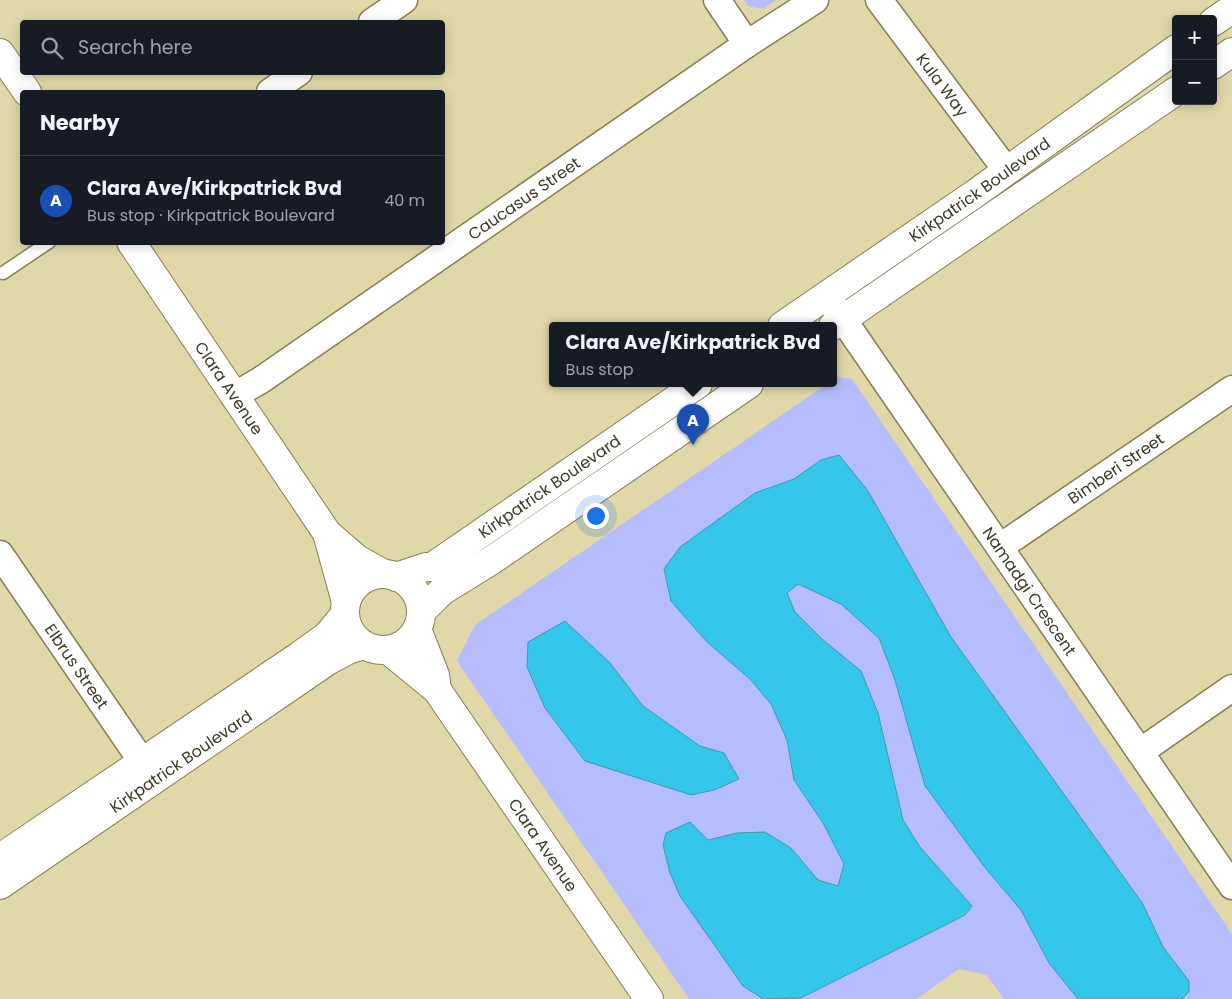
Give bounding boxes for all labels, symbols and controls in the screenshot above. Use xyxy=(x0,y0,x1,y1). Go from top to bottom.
map controls xyxy=(1172,15,1217,105)
button: + xyxy=(1172,15,1217,60)
search box xyxy=(20,20,445,75)
icon: search xyxy=(38,34,66,62)
text: Search here xyxy=(78,34,192,61)
street label: Kula Way xyxy=(911,48,974,122)
button: − xyxy=(1172,60,1217,105)
text: Nearby xyxy=(40,108,120,137)
street label: Kirkpatrick Boulevard xyxy=(904,132,1055,247)
street label: Caucasus Street xyxy=(463,151,585,245)
text: Clara Ave/Kirkpatrick Bvd xyxy=(87,175,342,202)
text: A xyxy=(50,189,62,212)
text: 40 m xyxy=(384,189,425,212)
text: Bus stop · Kirkpatrick Boulevard xyxy=(87,204,335,227)
popup xyxy=(549,322,837,387)
text: Clara Ave/Kirkpatrick Bvd xyxy=(566,329,820,356)
street label: Clara Avenue xyxy=(190,337,269,439)
text: Bus stop xyxy=(566,358,634,381)
pin: A xyxy=(677,404,709,445)
street label: Bimberi Street xyxy=(1063,427,1169,509)
street label: Kirkpatrick Boulevard xyxy=(474,429,625,543)
your location xyxy=(583,503,609,529)
street label: Namadgi Crescent xyxy=(977,522,1082,660)
street label: Elbrus Street xyxy=(39,619,114,714)
street label: Kirkpatrick Boulevard xyxy=(105,704,257,818)
street label: Clara Avenue xyxy=(503,794,583,896)

